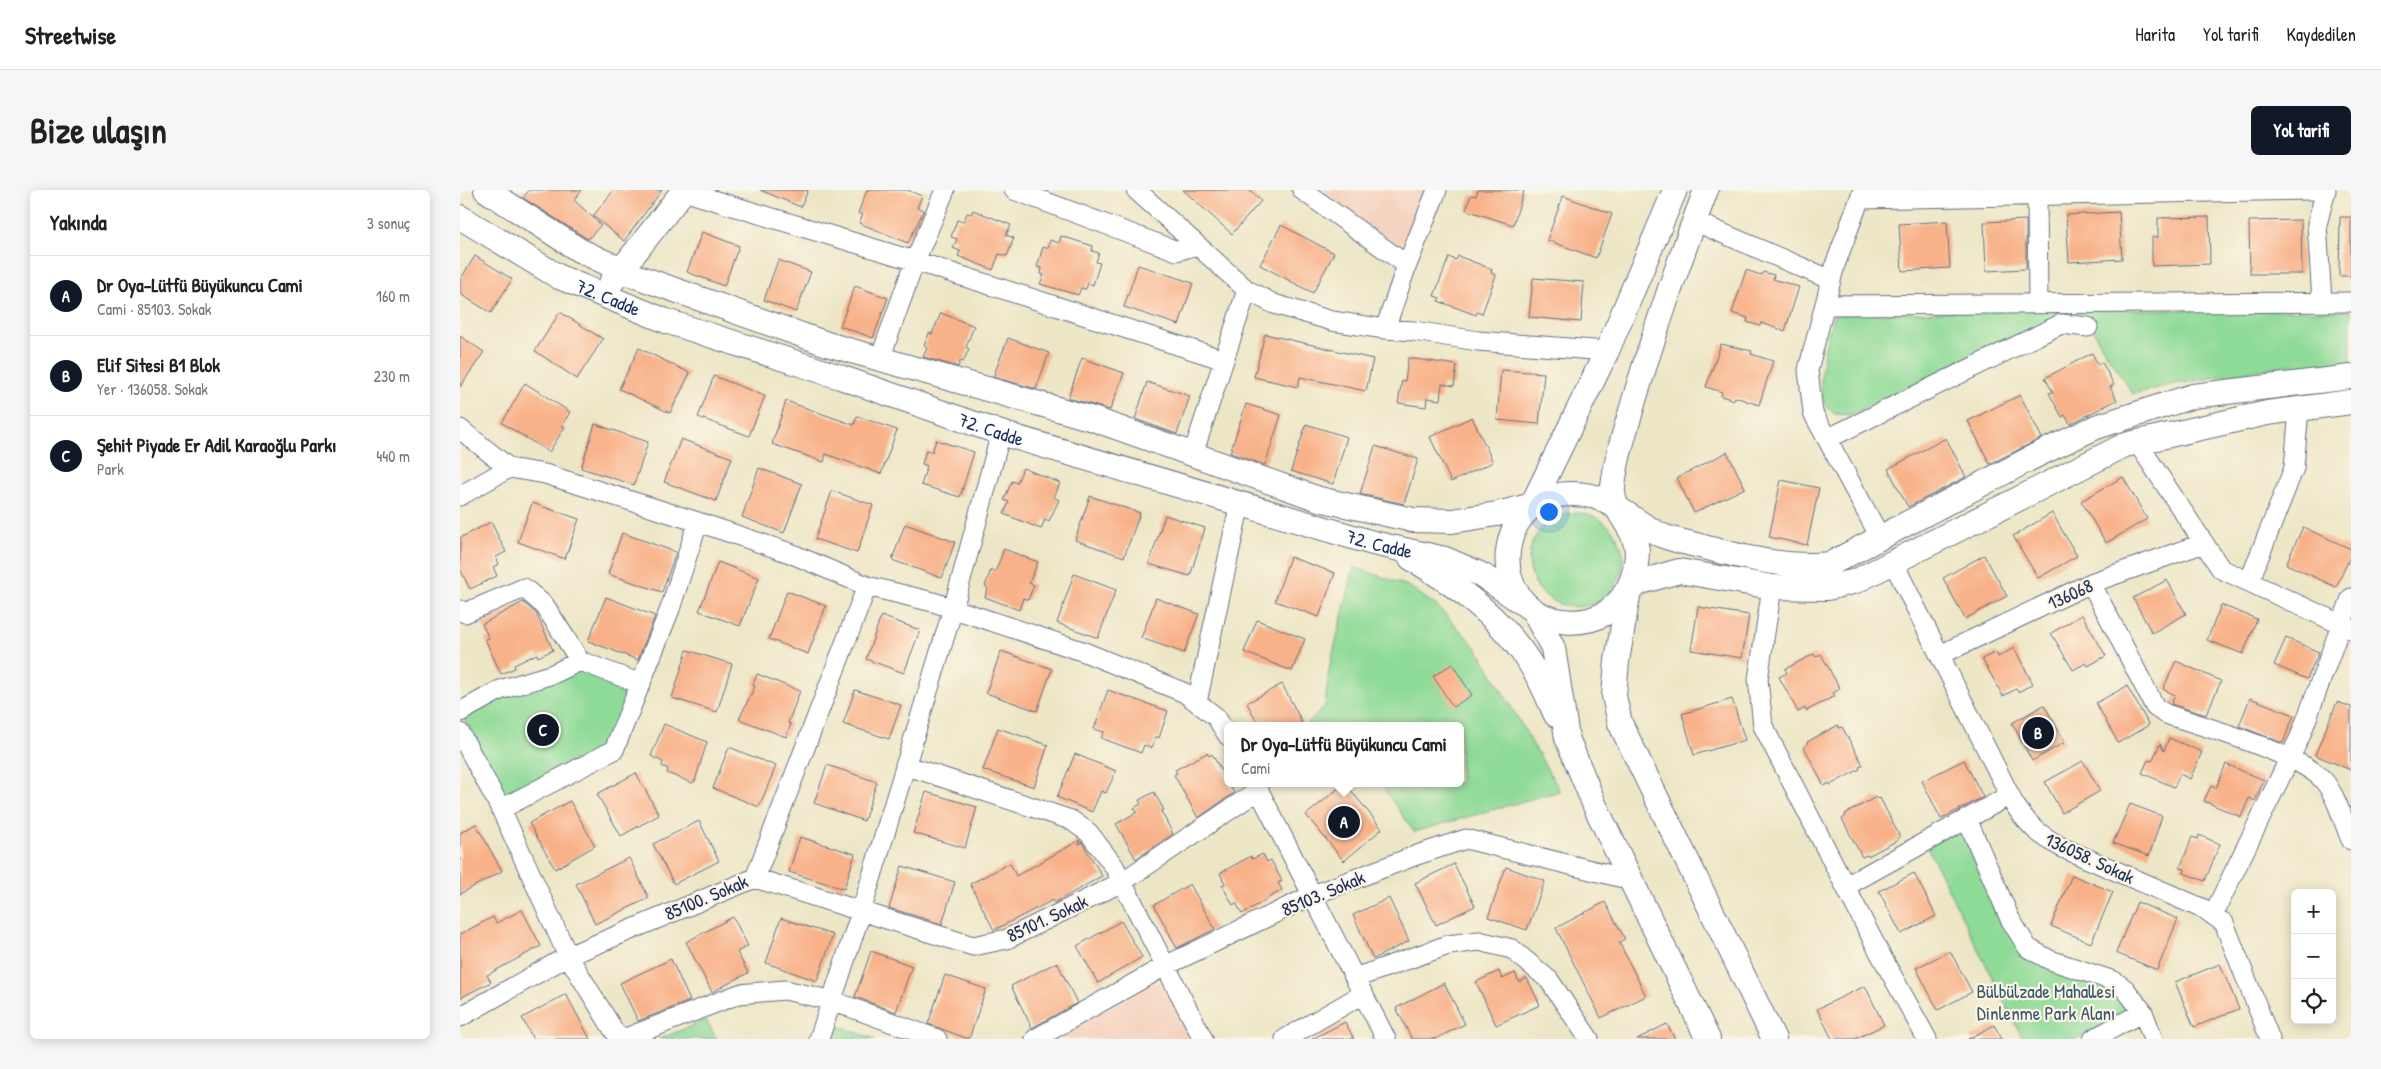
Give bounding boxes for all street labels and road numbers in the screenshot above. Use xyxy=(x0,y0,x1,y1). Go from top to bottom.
street label: 72. Cadde xyxy=(572,272,645,322)
street label: 72. Cadde xyxy=(955,406,1027,452)
street label: 72. Cadde xyxy=(1343,523,1415,564)
street label: 136068 xyxy=(2043,572,2097,616)
street label: 136058. Sokak xyxy=(2041,826,2139,890)
street label: 85103. Sokak xyxy=(1277,864,1369,922)
street label: 85100. Sokak xyxy=(660,868,752,926)
street label: 85101. Sokak xyxy=(1002,888,1092,948)

